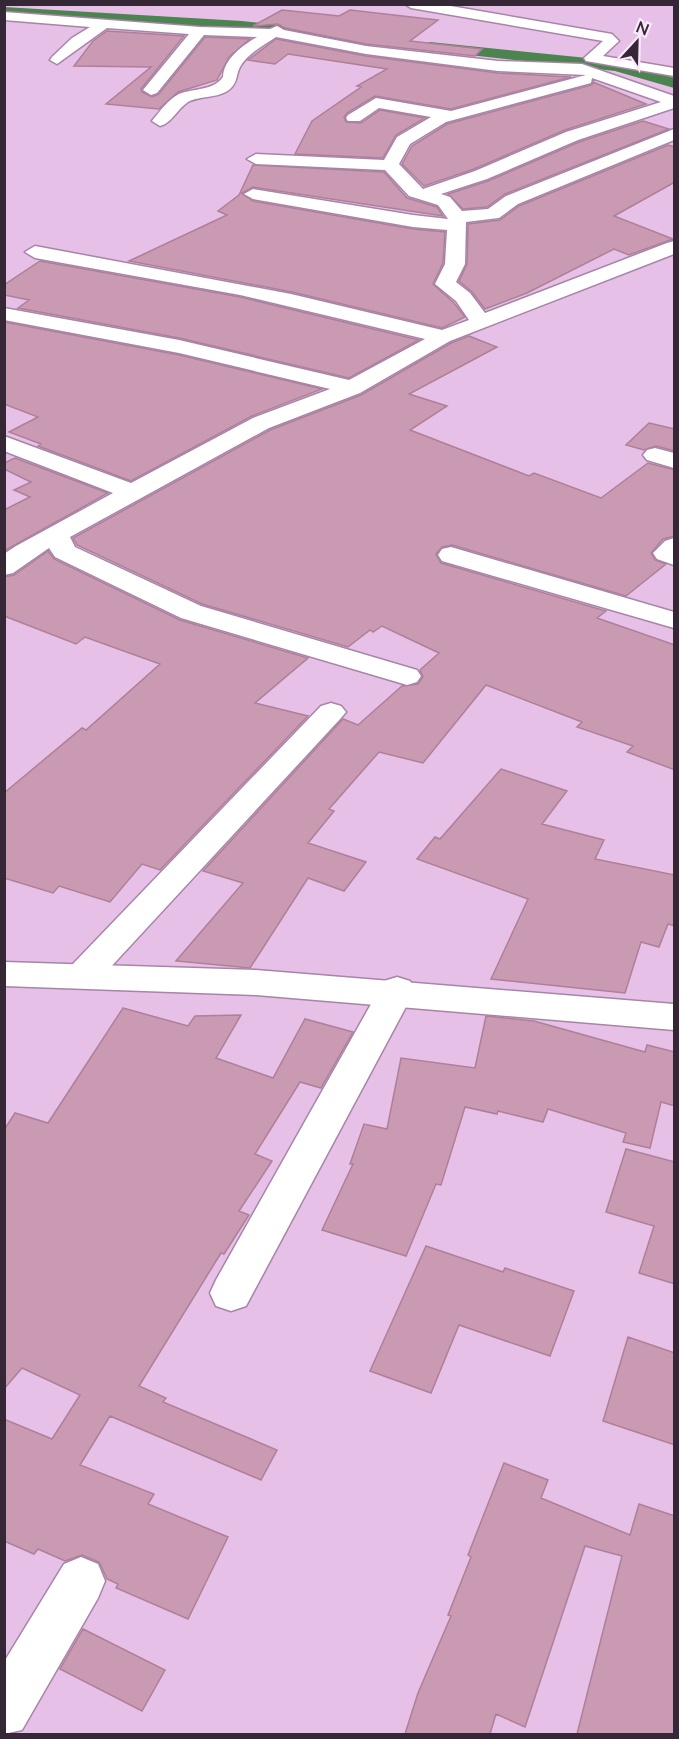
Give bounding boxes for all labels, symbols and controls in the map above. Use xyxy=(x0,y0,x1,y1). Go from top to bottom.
north arrow xyxy=(607,12,667,72)
text: N xyxy=(634,17,652,39)

